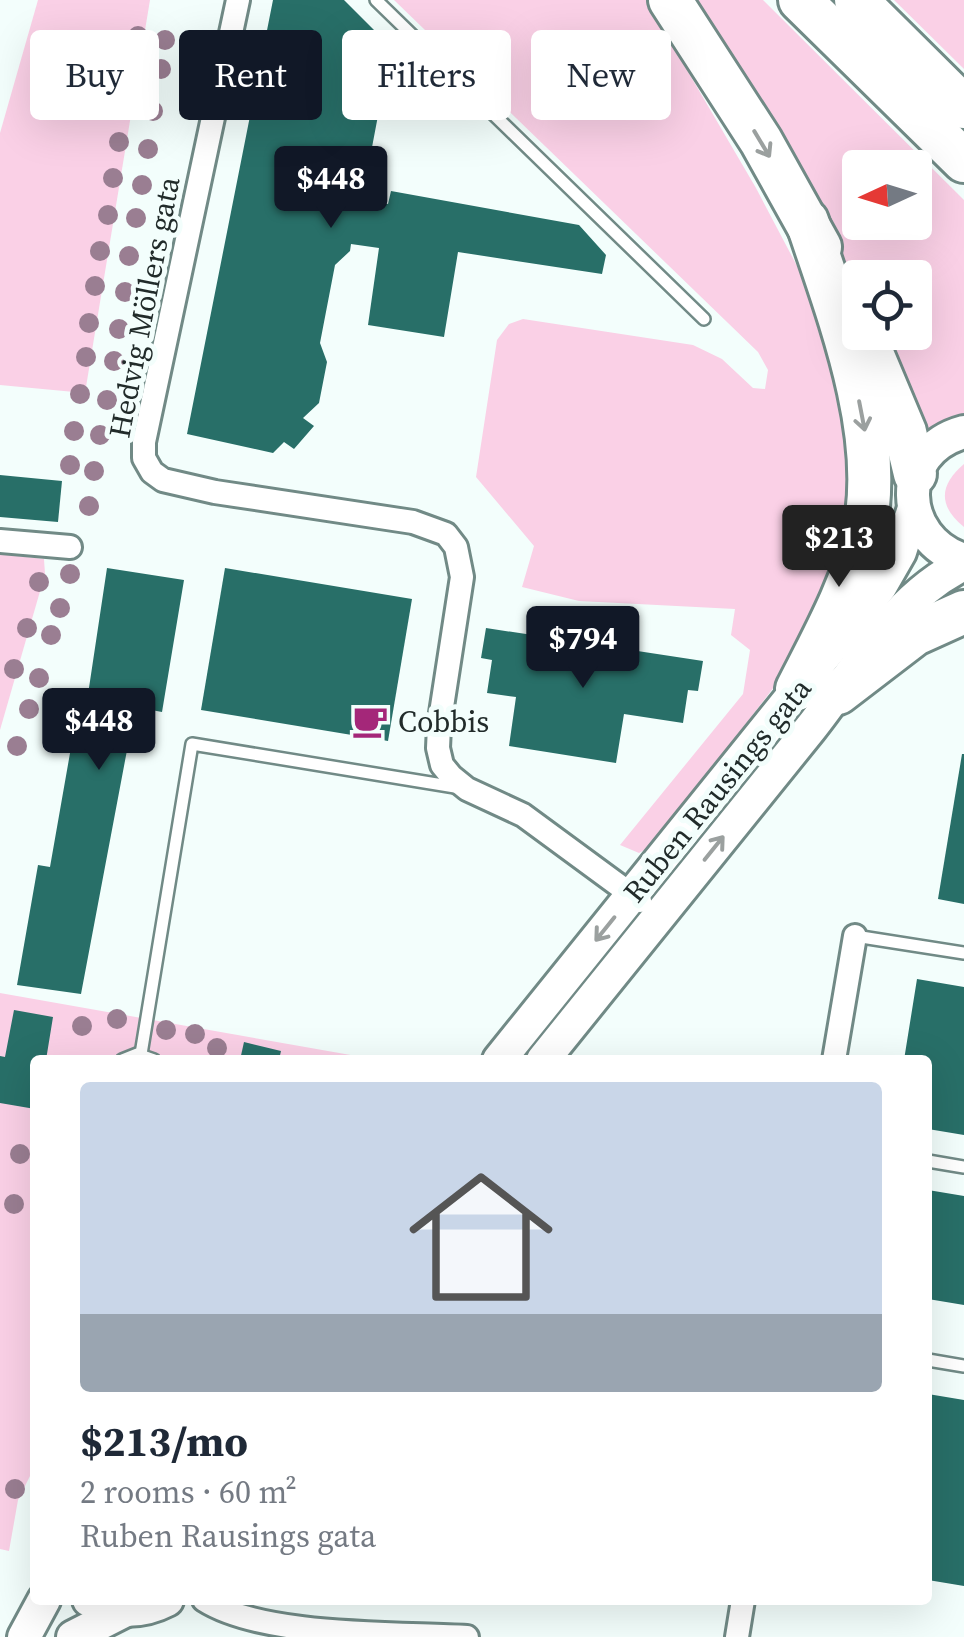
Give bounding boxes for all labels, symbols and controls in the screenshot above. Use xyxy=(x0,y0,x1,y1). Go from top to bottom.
chip: Buy xyxy=(30,30,159,120)
chip: Rent xyxy=(179,30,322,120)
chip: Filters xyxy=(342,30,511,120)
chip: New xyxy=(531,30,671,120)
one-way arrow xyxy=(752,129,772,158)
pin: $448 xyxy=(272,146,390,231)
north arrow xyxy=(842,150,932,240)
map controls xyxy=(842,150,932,350)
text: $448 xyxy=(296,156,366,200)
street label: Hedvig Möllers gata xyxy=(99,172,190,441)
button: locate xyxy=(842,260,932,350)
one-way arrow xyxy=(853,399,872,431)
pin: $213 xyxy=(780,505,898,590)
text: $213 xyxy=(804,515,874,559)
pin: $794 xyxy=(524,606,642,691)
text: $794 xyxy=(548,616,618,660)
street label: Ruben Rausings gata xyxy=(614,669,821,911)
pin: $448 xyxy=(40,688,158,773)
text: $448 xyxy=(64,698,134,742)
place label: Cobbis xyxy=(398,701,489,742)
cafe icon: Cobbis xyxy=(351,702,389,740)
one-way arrow xyxy=(703,835,725,861)
one-way arrow xyxy=(594,916,616,942)
icon: home xyxy=(391,1147,571,1327)
text: $213/mo xyxy=(80,1412,248,1470)
text: 2 rooms · 60 m² xyxy=(80,1470,297,1514)
text: Ruben Rausings gata xyxy=(80,1514,376,1558)

